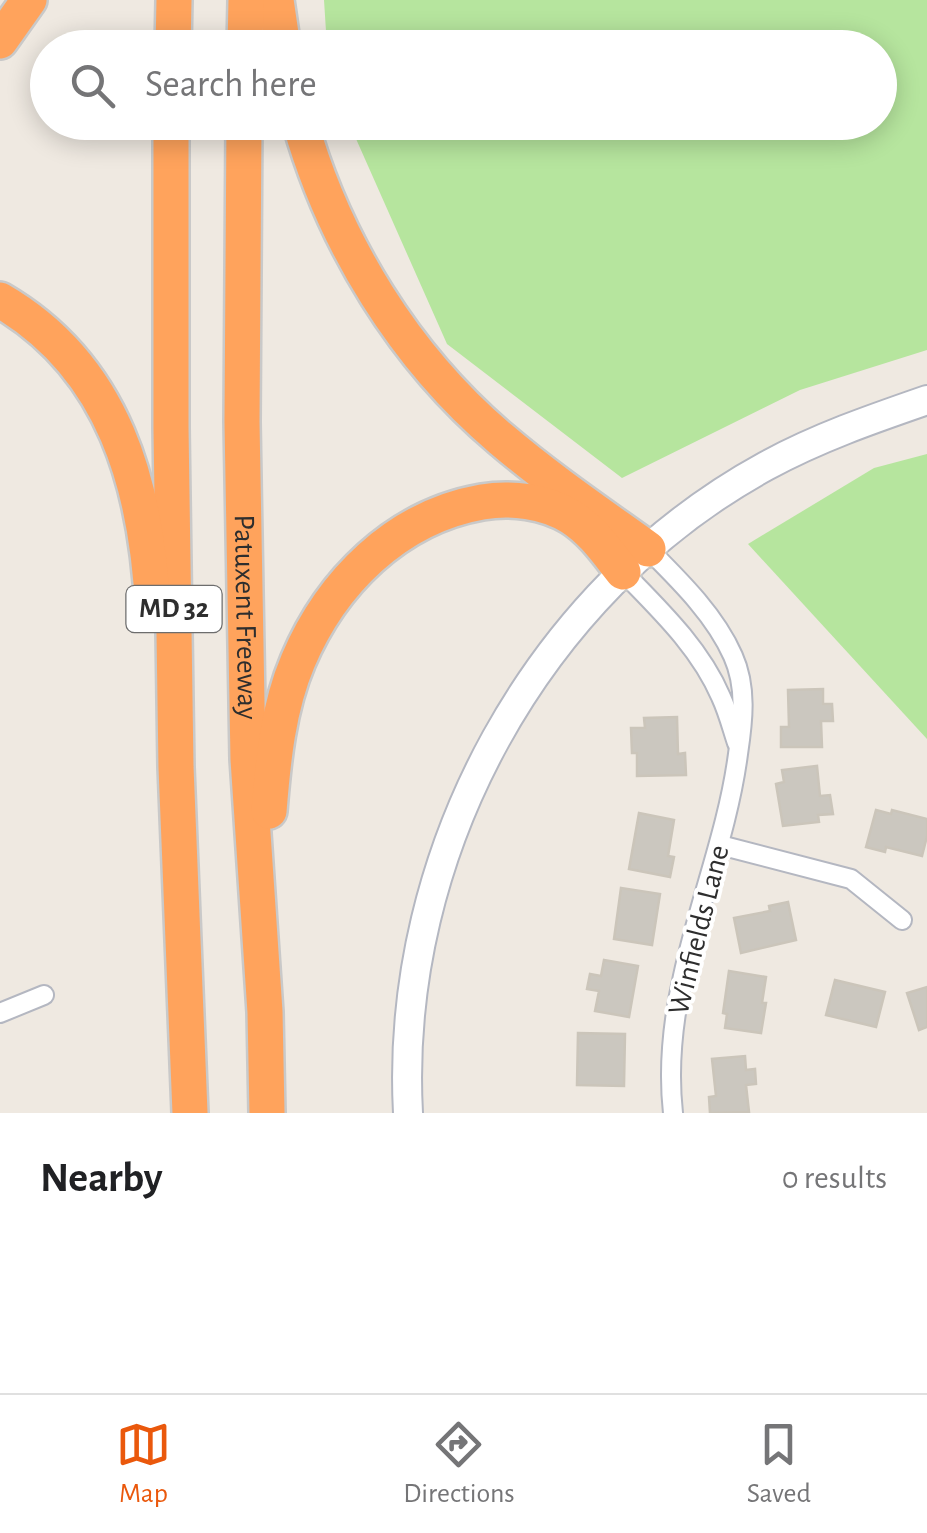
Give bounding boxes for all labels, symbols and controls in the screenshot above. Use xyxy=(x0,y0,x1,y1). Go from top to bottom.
search box xyxy=(30,30,897,140)
icon: search xyxy=(65,58,120,113)
text: Search here xyxy=(145,66,317,104)
street label: Patuxent Freeway xyxy=(229,514,262,720)
road number: MD 32 xyxy=(126,586,222,632)
street label: Winfields Lane xyxy=(663,842,735,1018)
text: Nearby xyxy=(40,1157,163,1199)
text: 0 results xyxy=(782,1162,887,1194)
tab: Map xyxy=(116,1417,171,1511)
tab: Directions xyxy=(403,1417,515,1511)
tab: Saved xyxy=(747,1417,811,1511)

